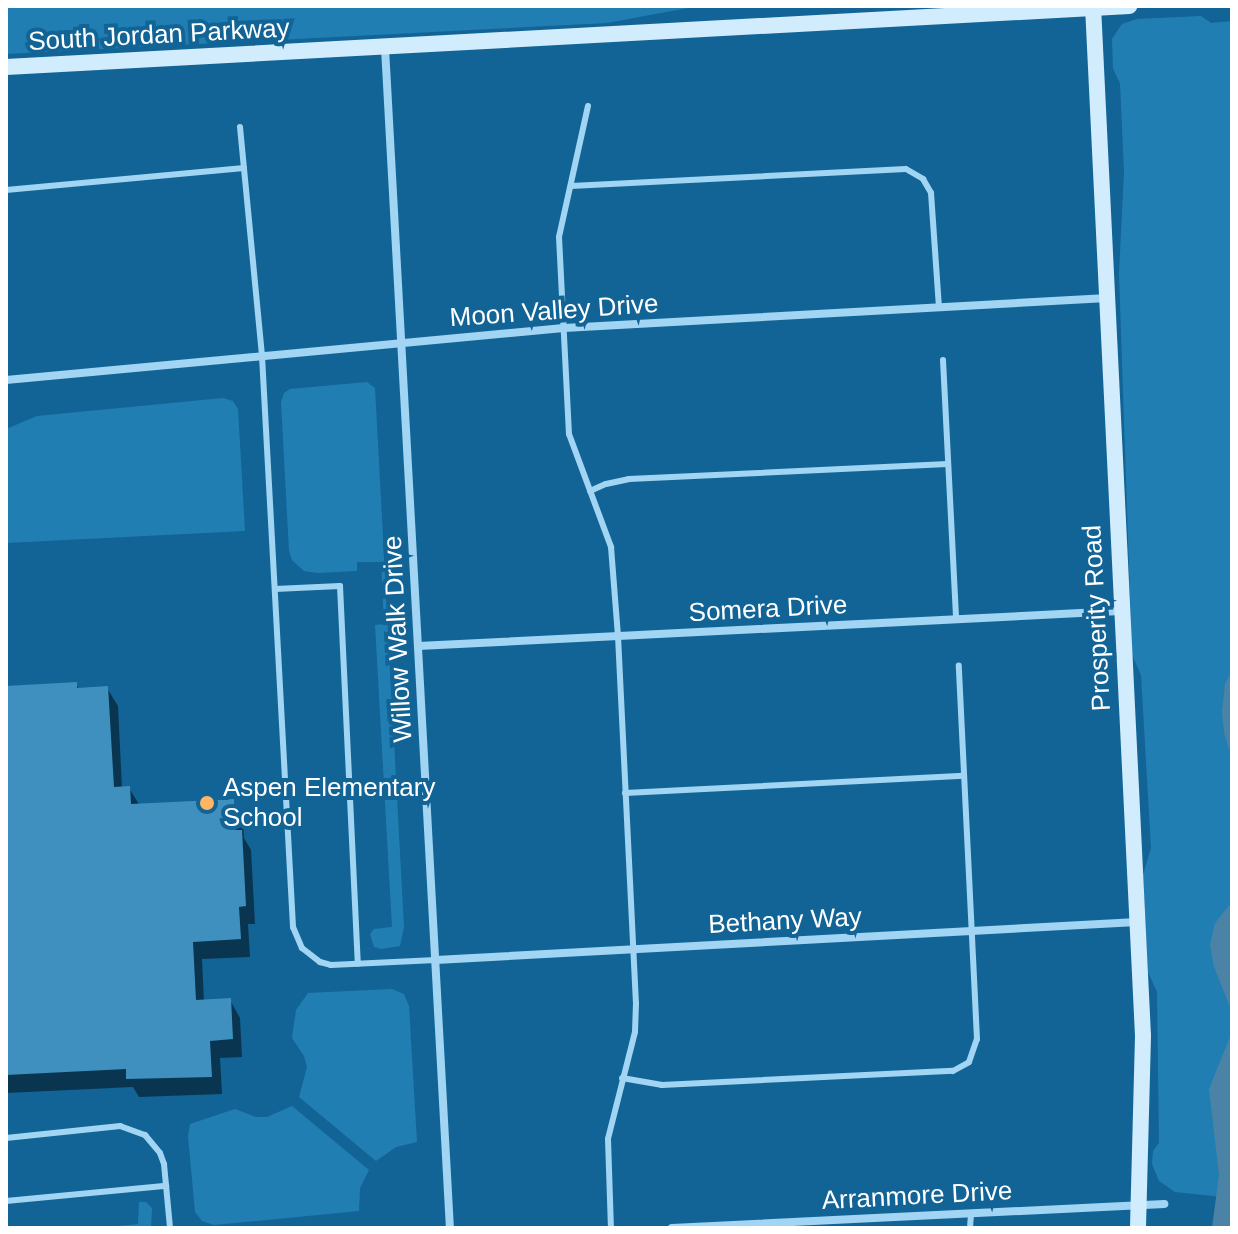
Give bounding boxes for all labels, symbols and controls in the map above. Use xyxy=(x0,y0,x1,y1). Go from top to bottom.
street label: South Jordan Parkway xyxy=(28,13,290,57)
street label: Moon Valley Drive xyxy=(449,288,659,334)
street label: Prosperity Road xyxy=(1077,524,1117,712)
street label: Willow Walk Drive xyxy=(377,535,419,743)
street label: Somera Drive xyxy=(688,589,848,629)
place label: Aspen Elementary School xyxy=(223,772,435,834)
marker: Aspen Elementary School xyxy=(198,794,216,812)
street label: Bethany Way xyxy=(707,901,863,941)
street label: Arranmore Drive xyxy=(821,1175,1013,1217)

